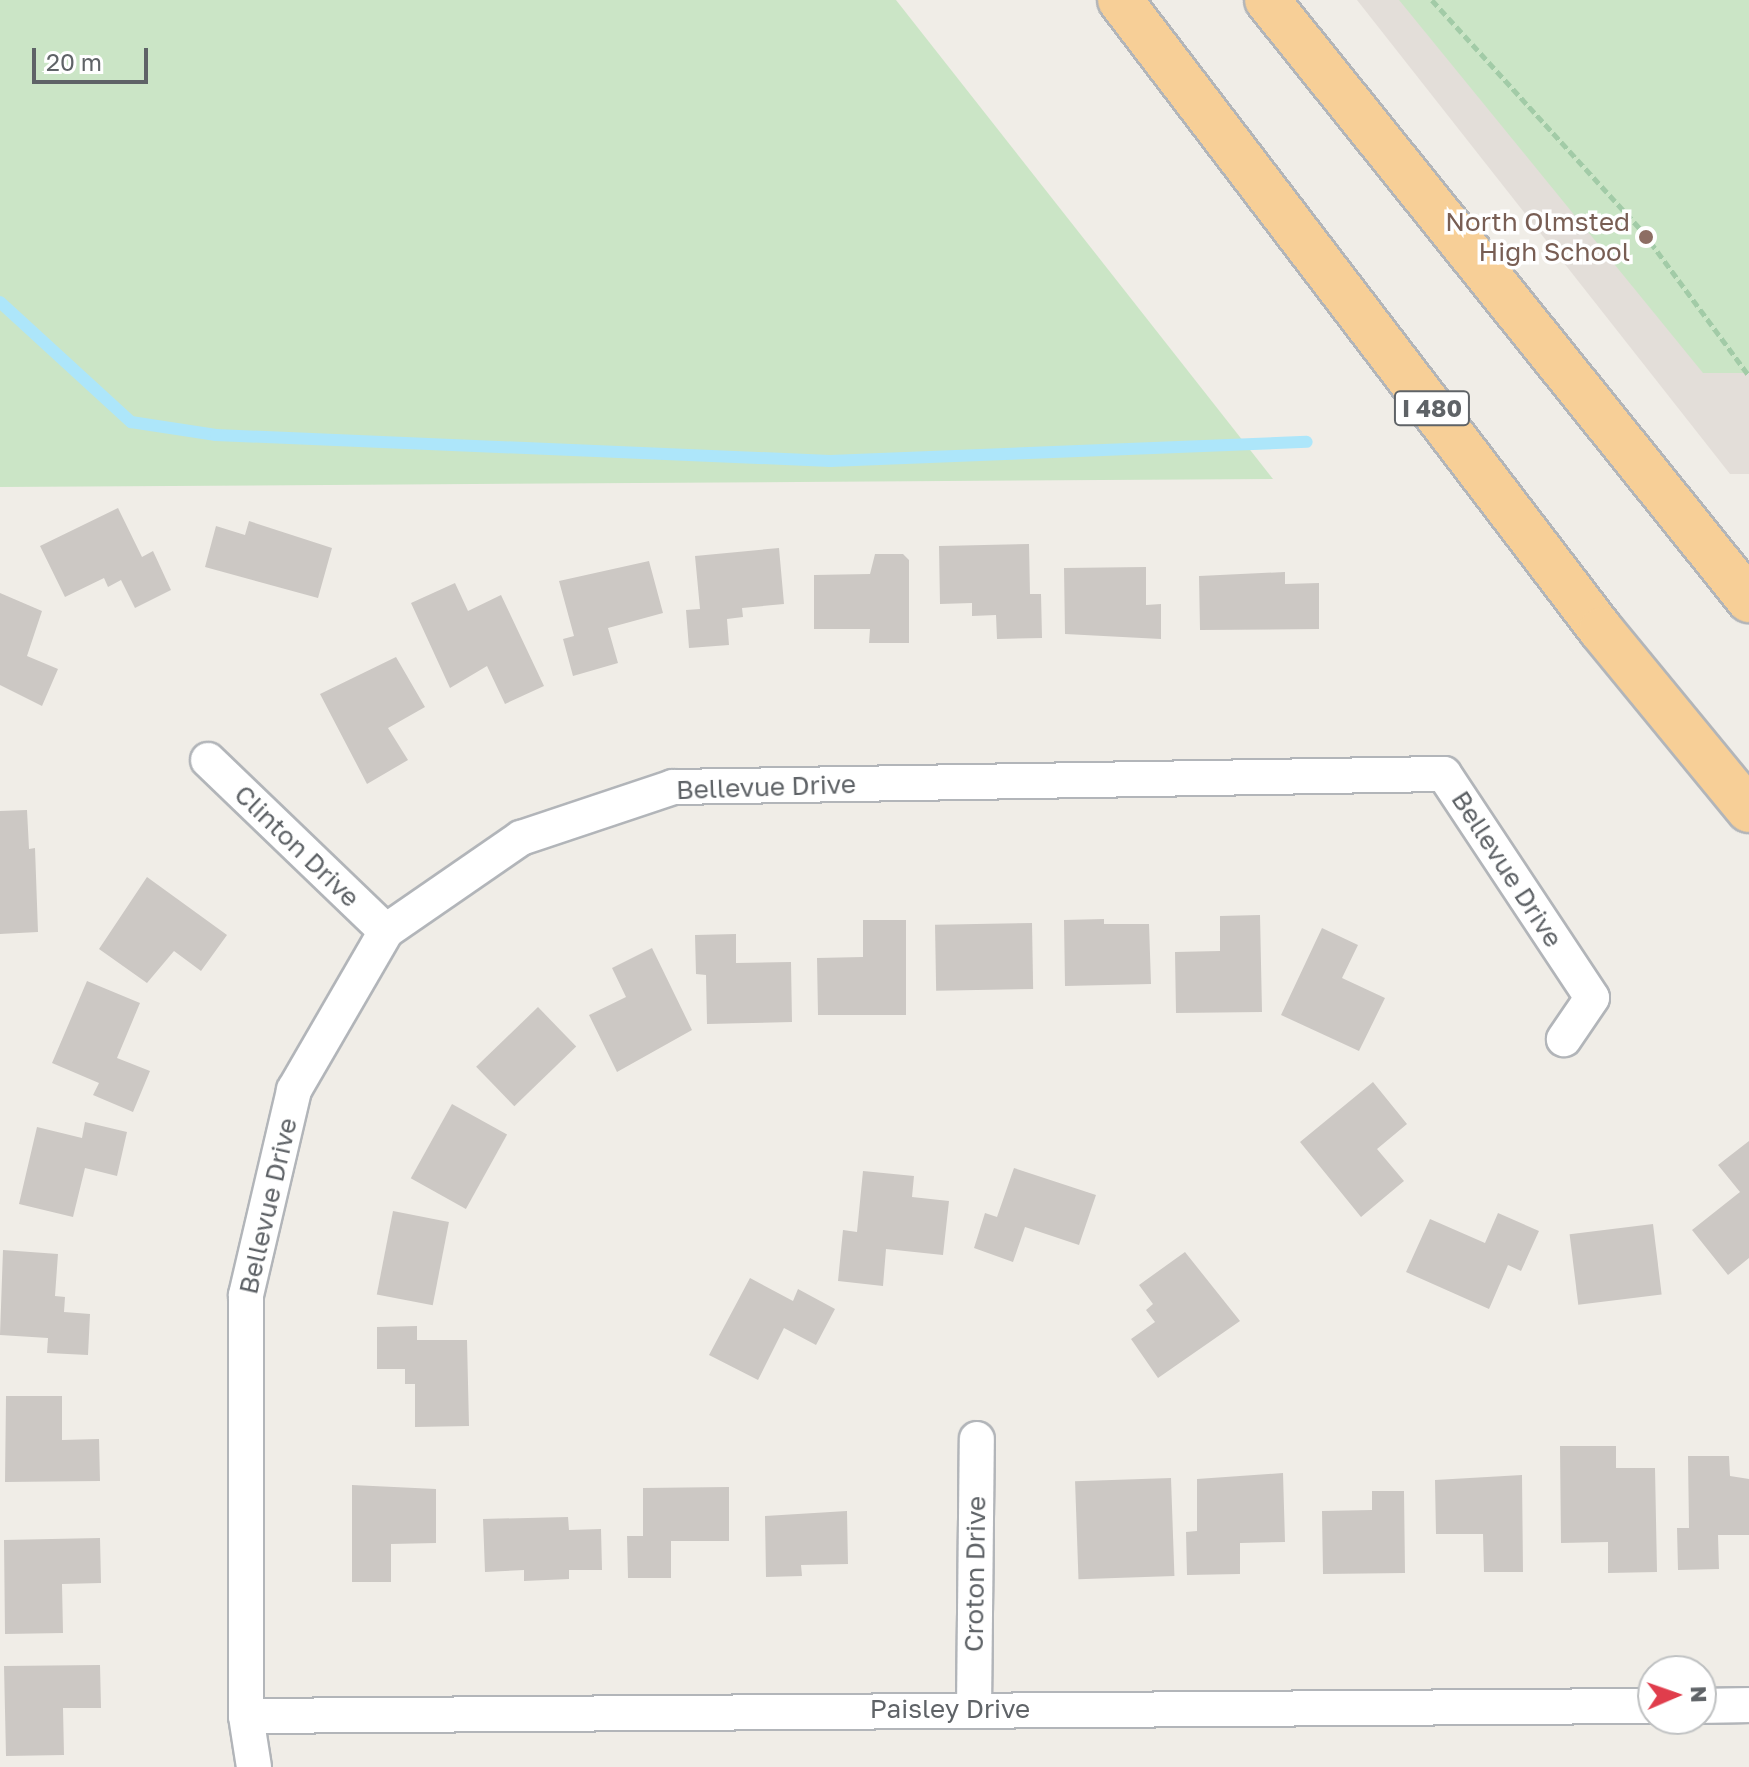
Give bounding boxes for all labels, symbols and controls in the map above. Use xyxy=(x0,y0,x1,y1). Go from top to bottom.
scale bar xyxy=(36,32,152,82)
text: 20 m xyxy=(46,47,102,76)
place label: North Olmsted High School xyxy=(1445,206,1630,268)
marker: North Olmsted High School xyxy=(1637,228,1655,246)
road number: I 480 xyxy=(1392,388,1472,428)
street label: Bellevue Drive xyxy=(676,768,856,806)
street label: Clinton Drive xyxy=(228,779,366,913)
street label: Bellevue Drive xyxy=(1445,785,1569,953)
street label: Bellevue Drive xyxy=(233,1115,303,1297)
street label: Croton Drive xyxy=(958,1496,992,1652)
north arrow xyxy=(1637,1655,1717,1735)
text: N xyxy=(1686,1685,1713,1703)
street label: Paisley Drive xyxy=(870,1693,1030,1725)

